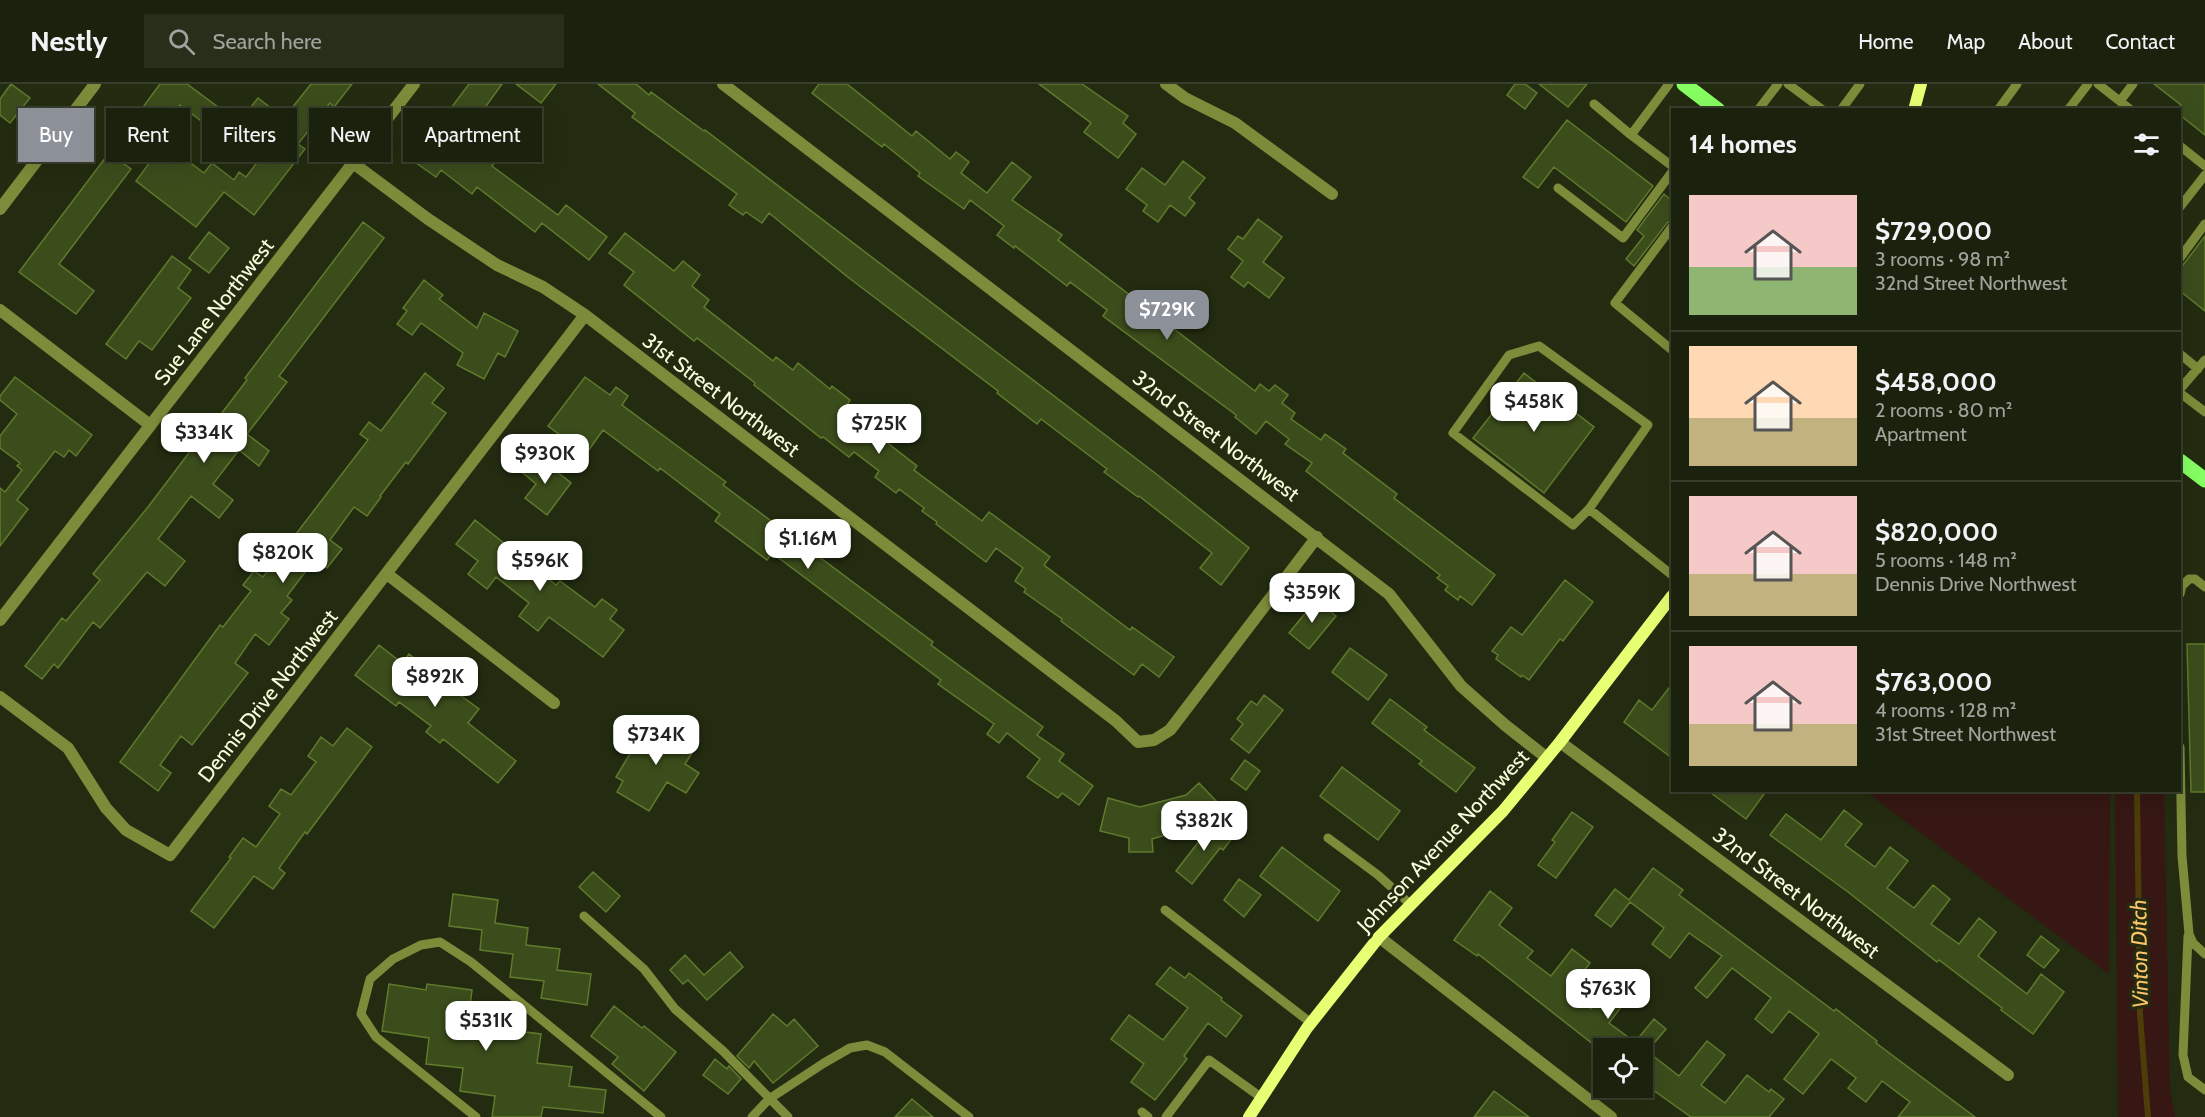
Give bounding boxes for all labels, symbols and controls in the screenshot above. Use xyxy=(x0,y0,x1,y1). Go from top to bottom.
search box xyxy=(144,14,564,68)
text: Nestly xyxy=(30,24,108,58)
icon: search xyxy=(165,25,198,58)
text: Search here xyxy=(213,28,322,55)
text: Home xyxy=(1858,29,1914,54)
text: Map xyxy=(1947,29,1985,54)
text: About xyxy=(2018,29,2072,54)
text: Contact xyxy=(2105,29,2175,54)
chip: Buy xyxy=(18,108,94,162)
chip: Rent xyxy=(106,108,190,162)
chip: Filters xyxy=(202,108,297,162)
chip: New xyxy=(309,108,391,162)
chip: Apartment xyxy=(403,108,542,162)
text: 14 homes xyxy=(1689,128,1797,160)
icon: filters xyxy=(2130,128,2163,161)
text: $729,000 xyxy=(1875,215,1992,247)
icon: home xyxy=(1737,219,1809,291)
street label: Sue Lane Northwest xyxy=(149,233,279,390)
text: 3 rooms · 98 m² xyxy=(1875,247,2010,271)
text: 32nd Street Northwest xyxy=(1875,271,2067,295)
pin: $729K xyxy=(1125,290,1209,341)
text: $729K xyxy=(1139,297,1195,321)
street label: 31st Street Northwest xyxy=(638,327,805,462)
street label: 32nd Street Northwest xyxy=(1128,365,1304,506)
text: $458,000 xyxy=(1875,366,1997,398)
icon: home xyxy=(1737,370,1809,442)
pin: $458K xyxy=(1492,382,1576,433)
text: $458K xyxy=(1504,389,1564,413)
text: 2 rooms · 80 m² xyxy=(1875,398,2012,422)
pin: $725K xyxy=(837,404,921,455)
text: $725K xyxy=(851,411,907,435)
pin: $334K xyxy=(162,413,246,464)
text: $334K xyxy=(175,420,233,444)
text: Apartment xyxy=(1875,422,1967,446)
pin: $930K xyxy=(503,434,587,485)
text: $930K xyxy=(515,441,575,465)
text: $820,000 xyxy=(1875,516,1998,548)
pin: $1.16M xyxy=(759,519,857,570)
icon: home xyxy=(1737,520,1809,592)
text: $1.16M xyxy=(779,526,837,550)
pin: $820K xyxy=(241,533,325,584)
text: $820K xyxy=(253,540,313,564)
pin: $596K xyxy=(498,541,582,592)
text: $596K xyxy=(511,548,569,572)
text: 5 rooms · 148 m² xyxy=(1875,548,2017,572)
text: Dennis Drive Northwest xyxy=(1875,572,2077,596)
pin: $359K xyxy=(1270,573,1354,624)
text: $359K xyxy=(1284,580,1340,604)
street label: Dennis Drive Northwest xyxy=(193,605,343,787)
pin: $892K xyxy=(393,657,477,708)
text: $892K xyxy=(406,664,464,688)
text: $763,000 xyxy=(1875,666,1992,698)
icon: home xyxy=(1737,670,1809,742)
text: 4 rooms · 128 m² xyxy=(1875,698,2017,722)
pin: $734K xyxy=(614,715,698,766)
text: $734K xyxy=(627,722,685,746)
text: 31st Street Northwest xyxy=(1875,722,2056,746)
street label: Johnson Avenue Northwest xyxy=(1351,744,1534,938)
pin: $382K xyxy=(1162,801,1246,852)
text: $382K xyxy=(1175,808,1233,832)
street label: 32nd Street Northwest xyxy=(1708,822,1884,963)
water label: Vinton Ditch xyxy=(2125,899,2154,1009)
pin: $763K xyxy=(1566,969,1650,1020)
text: $763K xyxy=(1580,976,1636,1000)
pin: $531K xyxy=(444,1001,528,1052)
text: $531K xyxy=(459,1008,513,1032)
map controls xyxy=(1593,1038,1653,1098)
button: locate xyxy=(1593,1038,1653,1098)

